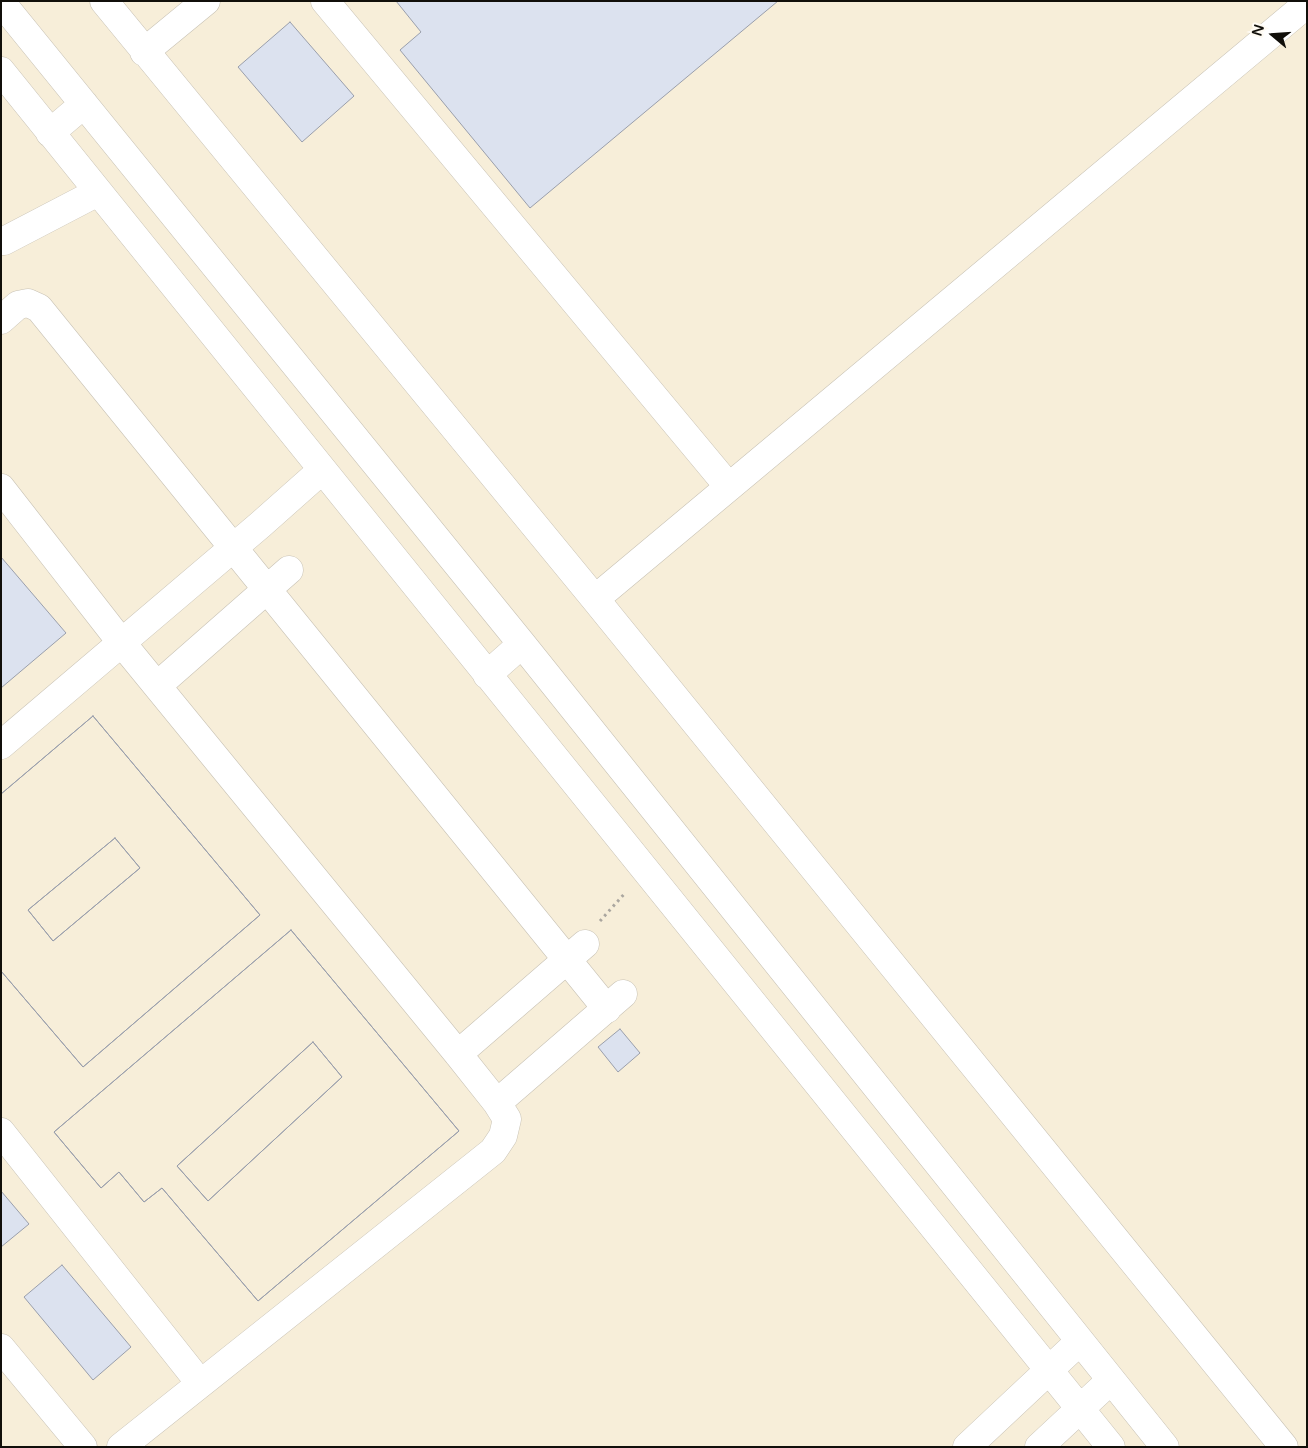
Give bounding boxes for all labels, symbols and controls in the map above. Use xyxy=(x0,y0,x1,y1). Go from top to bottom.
north arrow xyxy=(1248,10,1298,60)
text: N xyxy=(1248,22,1268,38)

